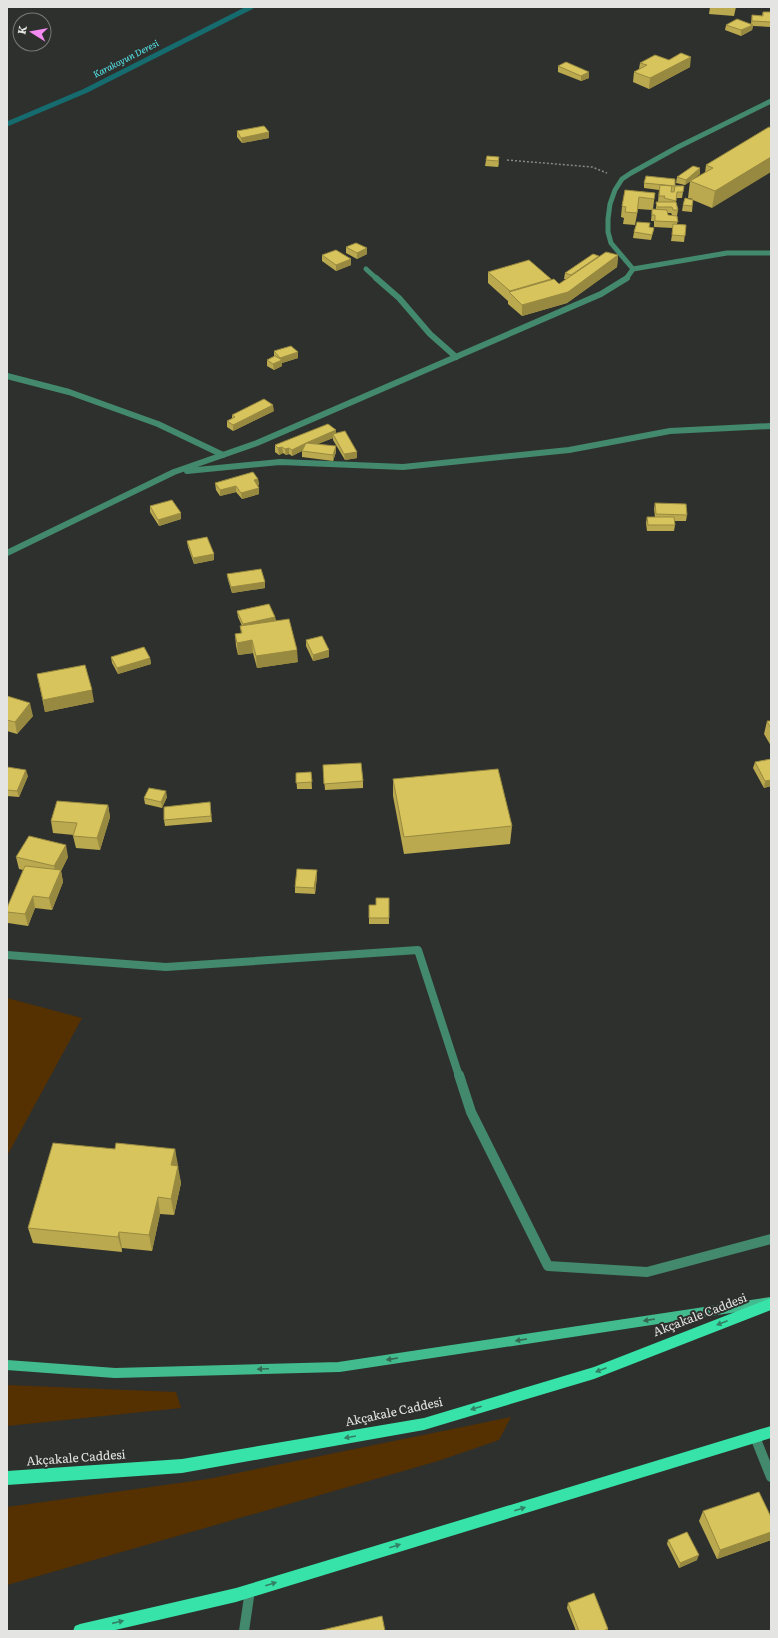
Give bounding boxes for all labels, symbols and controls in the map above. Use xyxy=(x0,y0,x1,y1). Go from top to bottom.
north arrow xyxy=(12,12,52,52)
text: K xyxy=(13,24,30,36)
water label: Karakoyun Deresi xyxy=(90,35,161,81)
street label: Akçakale Caddesi xyxy=(650,1288,749,1340)
one-way arrow xyxy=(643,1317,655,1323)
one-way arrow xyxy=(715,1320,727,1326)
one-way arrow xyxy=(515,1337,527,1343)
one-way arrow xyxy=(386,1356,398,1362)
one-way arrow xyxy=(256,1366,269,1372)
one-way arrow xyxy=(594,1368,606,1374)
street label: Akçakale Caddesi xyxy=(343,1392,444,1430)
one-way arrow xyxy=(470,1405,482,1411)
one-way arrow xyxy=(344,1434,356,1440)
street label: Akçakale Caddesi xyxy=(26,1445,126,1469)
one-way arrow xyxy=(514,1506,526,1512)
one-way arrow xyxy=(390,1543,402,1549)
one-way arrow xyxy=(265,1581,277,1587)
one-way arrow xyxy=(111,1619,124,1625)

